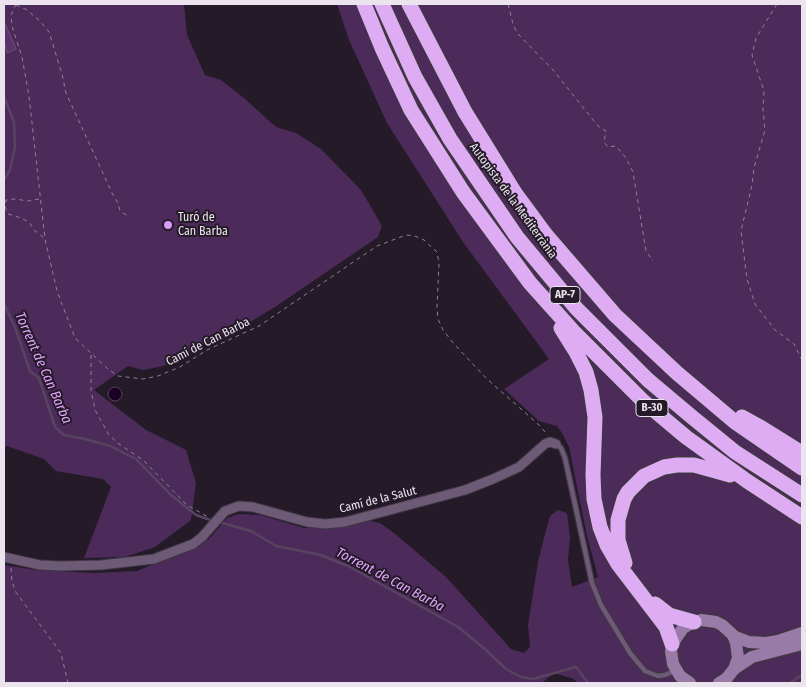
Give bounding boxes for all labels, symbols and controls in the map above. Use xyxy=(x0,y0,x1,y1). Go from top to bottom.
street label: Autopista de la Mediterrània xyxy=(466,140,560,262)
place label: Turó de Can Barba xyxy=(178,211,228,239)
marker: Turó de Can Barba xyxy=(162,219,174,231)
road number: AP-7 xyxy=(550,286,580,304)
water label: Torrent de Can Barba xyxy=(11,310,75,426)
street label: Camí de Can Barba xyxy=(164,315,252,369)
road number: B-30 xyxy=(636,399,668,416)
street label: Camí de la Salut xyxy=(338,483,418,517)
water label: Torrent de Can Barba xyxy=(333,544,447,616)

